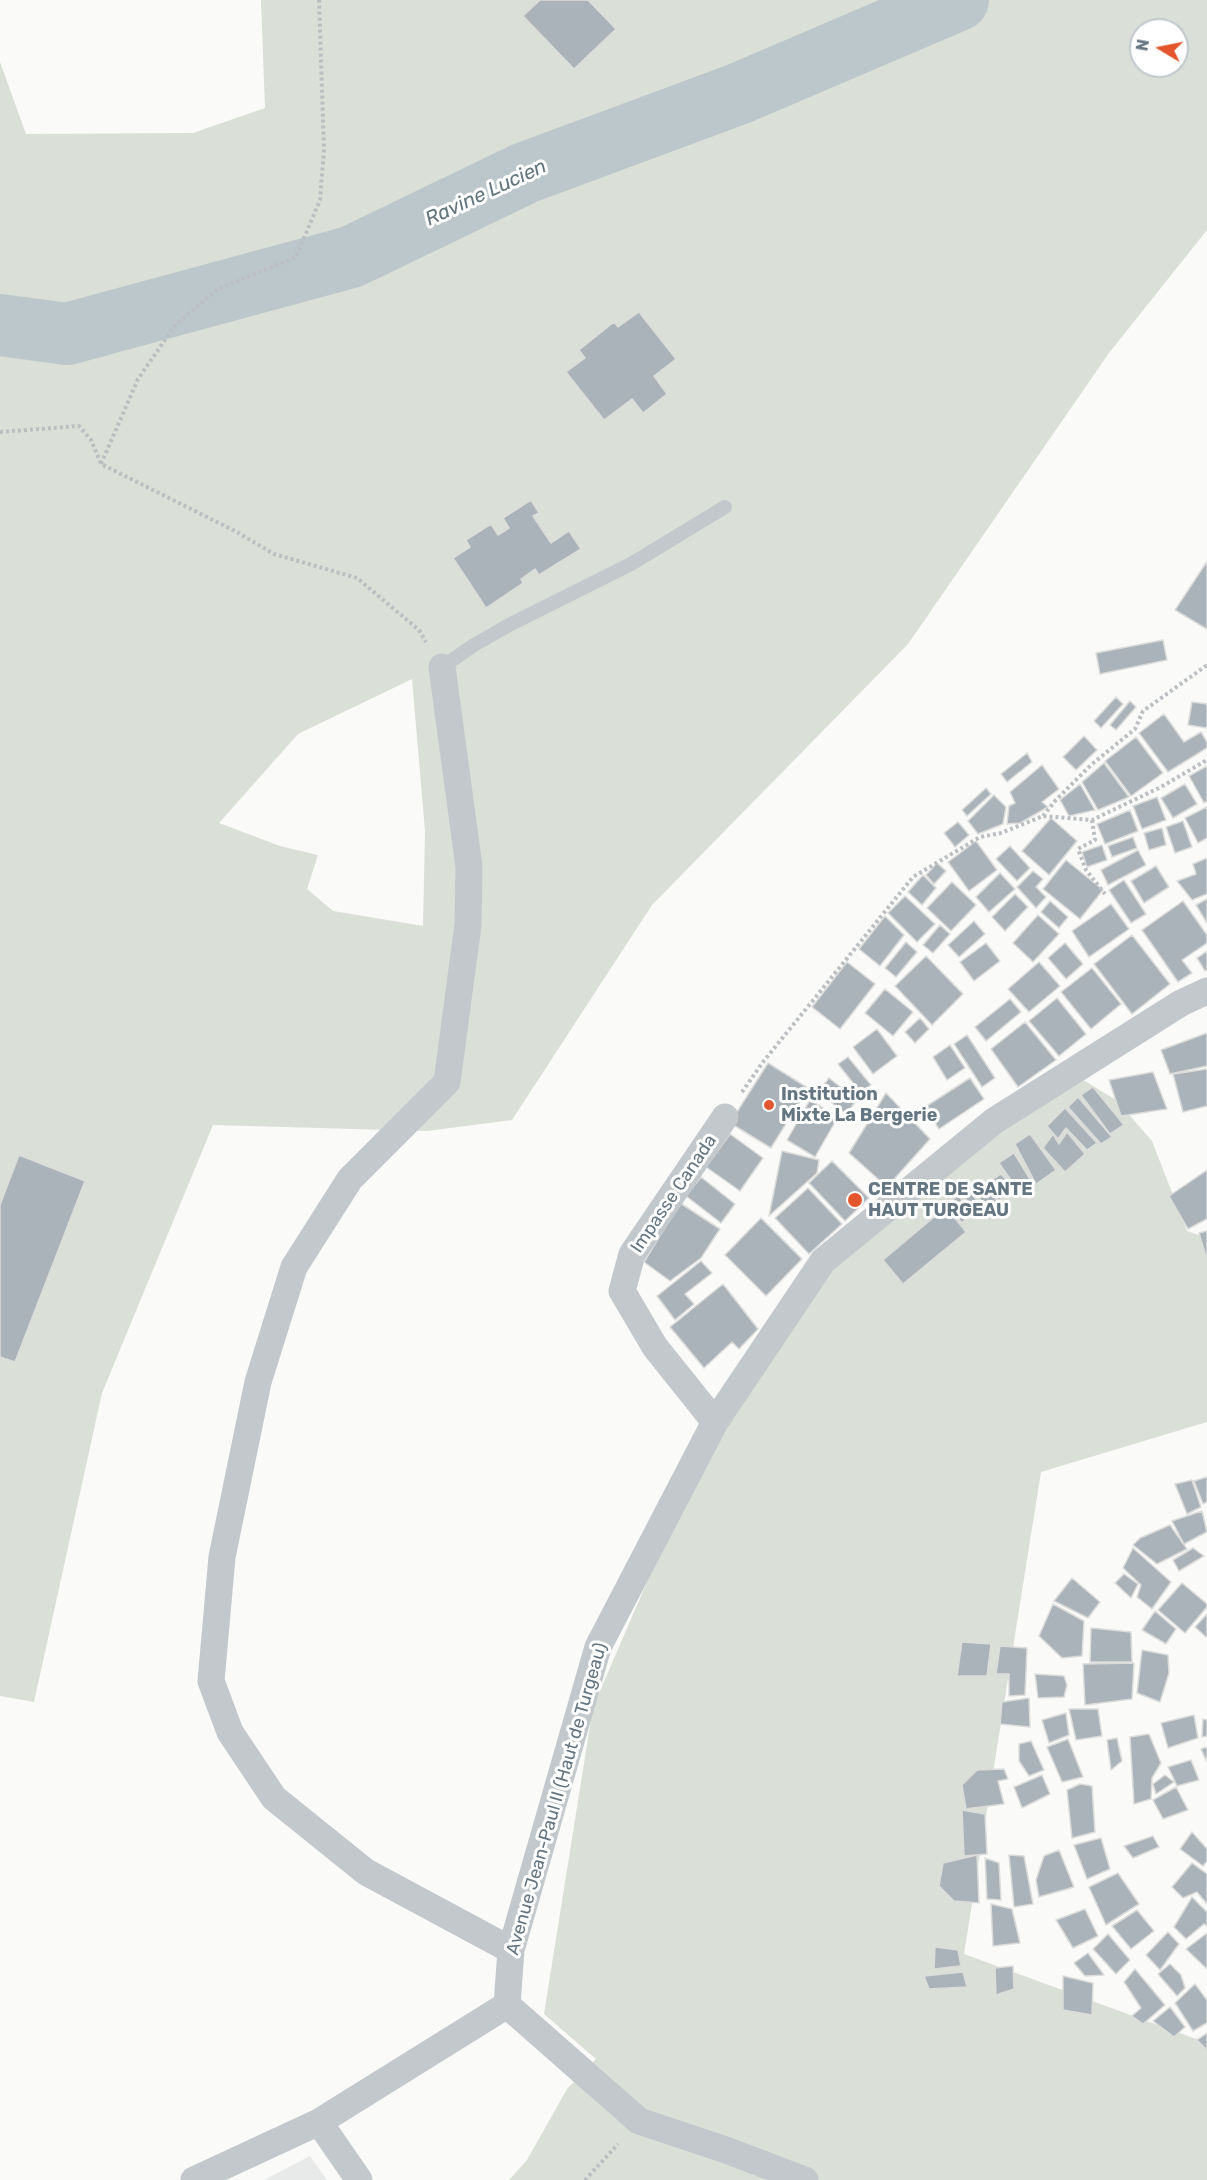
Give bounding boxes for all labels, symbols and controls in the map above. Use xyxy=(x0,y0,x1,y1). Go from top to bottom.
north arrow xyxy=(1129,18,1189,78)
text: N xyxy=(1132,38,1153,52)
water label: Ravine Lucien xyxy=(422,154,550,232)
place label: Institution Mixte La Bergerie xyxy=(781,1084,937,1126)
marker: Institution Mixte La Bergerie xyxy=(762,1098,776,1112)
street label: Impasse Canada xyxy=(627,1131,721,1257)
place label: CENTRE DE SANTE HAUT TURGEAU xyxy=(868,1179,1033,1222)
marker: CENTRE DE SANTE HAUT TURGEAU xyxy=(846,1191,864,1209)
street label: Avenue Jean-Paul II (Haut de Turgeau) xyxy=(502,1641,612,1957)

